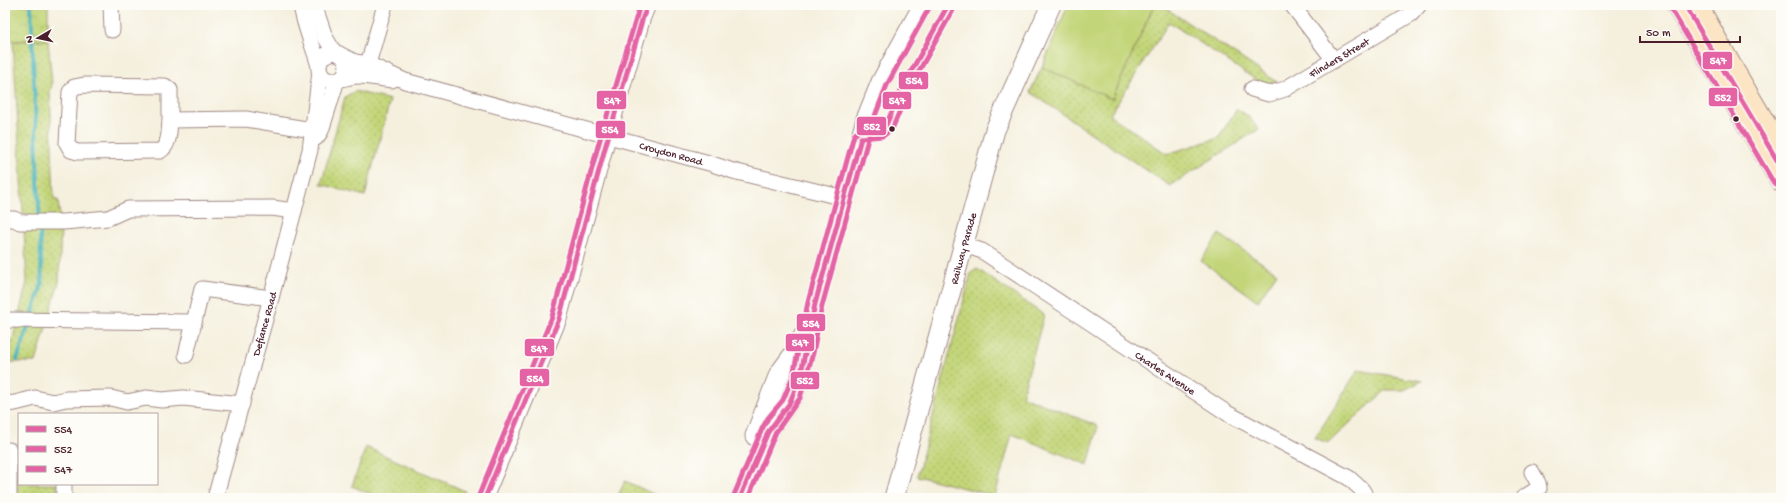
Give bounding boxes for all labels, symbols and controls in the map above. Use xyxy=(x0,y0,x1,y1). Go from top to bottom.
north arrow xyxy=(18,18,58,58)
scale bar xyxy=(1640,18,1740,44)
text: 50 m xyxy=(1646,27,1671,41)
text: N xyxy=(24,35,37,44)
street label: Flinders Street xyxy=(1307,35,1373,82)
line badge: 547 xyxy=(1702,51,1733,70)
text: 547 xyxy=(1710,56,1728,68)
line badge: 554 xyxy=(898,71,929,90)
text: 554 xyxy=(906,76,923,88)
line badge: 552 xyxy=(1708,87,1738,107)
line badge: 547 xyxy=(596,90,627,110)
line badge: 547 xyxy=(882,91,912,110)
text: 552 xyxy=(1715,93,1732,105)
text: 547 xyxy=(604,96,622,108)
text: 547 xyxy=(889,96,907,108)
unlabelled marker xyxy=(1731,114,1741,124)
line badge: 552 xyxy=(856,116,887,136)
line badge: 554 xyxy=(595,120,626,139)
text: 552 xyxy=(864,122,881,134)
unlabelled marker xyxy=(887,124,897,134)
text: 554 xyxy=(602,125,619,137)
street label: Croydon Road xyxy=(638,140,705,169)
street label: Railway Parade xyxy=(949,211,980,286)
street label: Defiance Road xyxy=(251,289,281,359)
line badge: 554 xyxy=(796,313,826,332)
text: 554 xyxy=(803,319,820,331)
line badge: 547 xyxy=(785,333,815,352)
line badge: 547 xyxy=(524,338,555,357)
text: 547 xyxy=(792,338,810,350)
text: 547 xyxy=(531,344,549,356)
street label: Charles Avenue xyxy=(1132,350,1197,398)
line badge: 554 xyxy=(519,368,550,387)
line badge: 552 xyxy=(790,371,820,390)
text: 554 xyxy=(527,374,544,386)
text: 552 xyxy=(797,376,814,388)
legend xyxy=(18,413,158,485)
text: 554 xyxy=(54,424,73,438)
text: 552 xyxy=(54,444,73,458)
text: 547 xyxy=(54,464,73,478)

